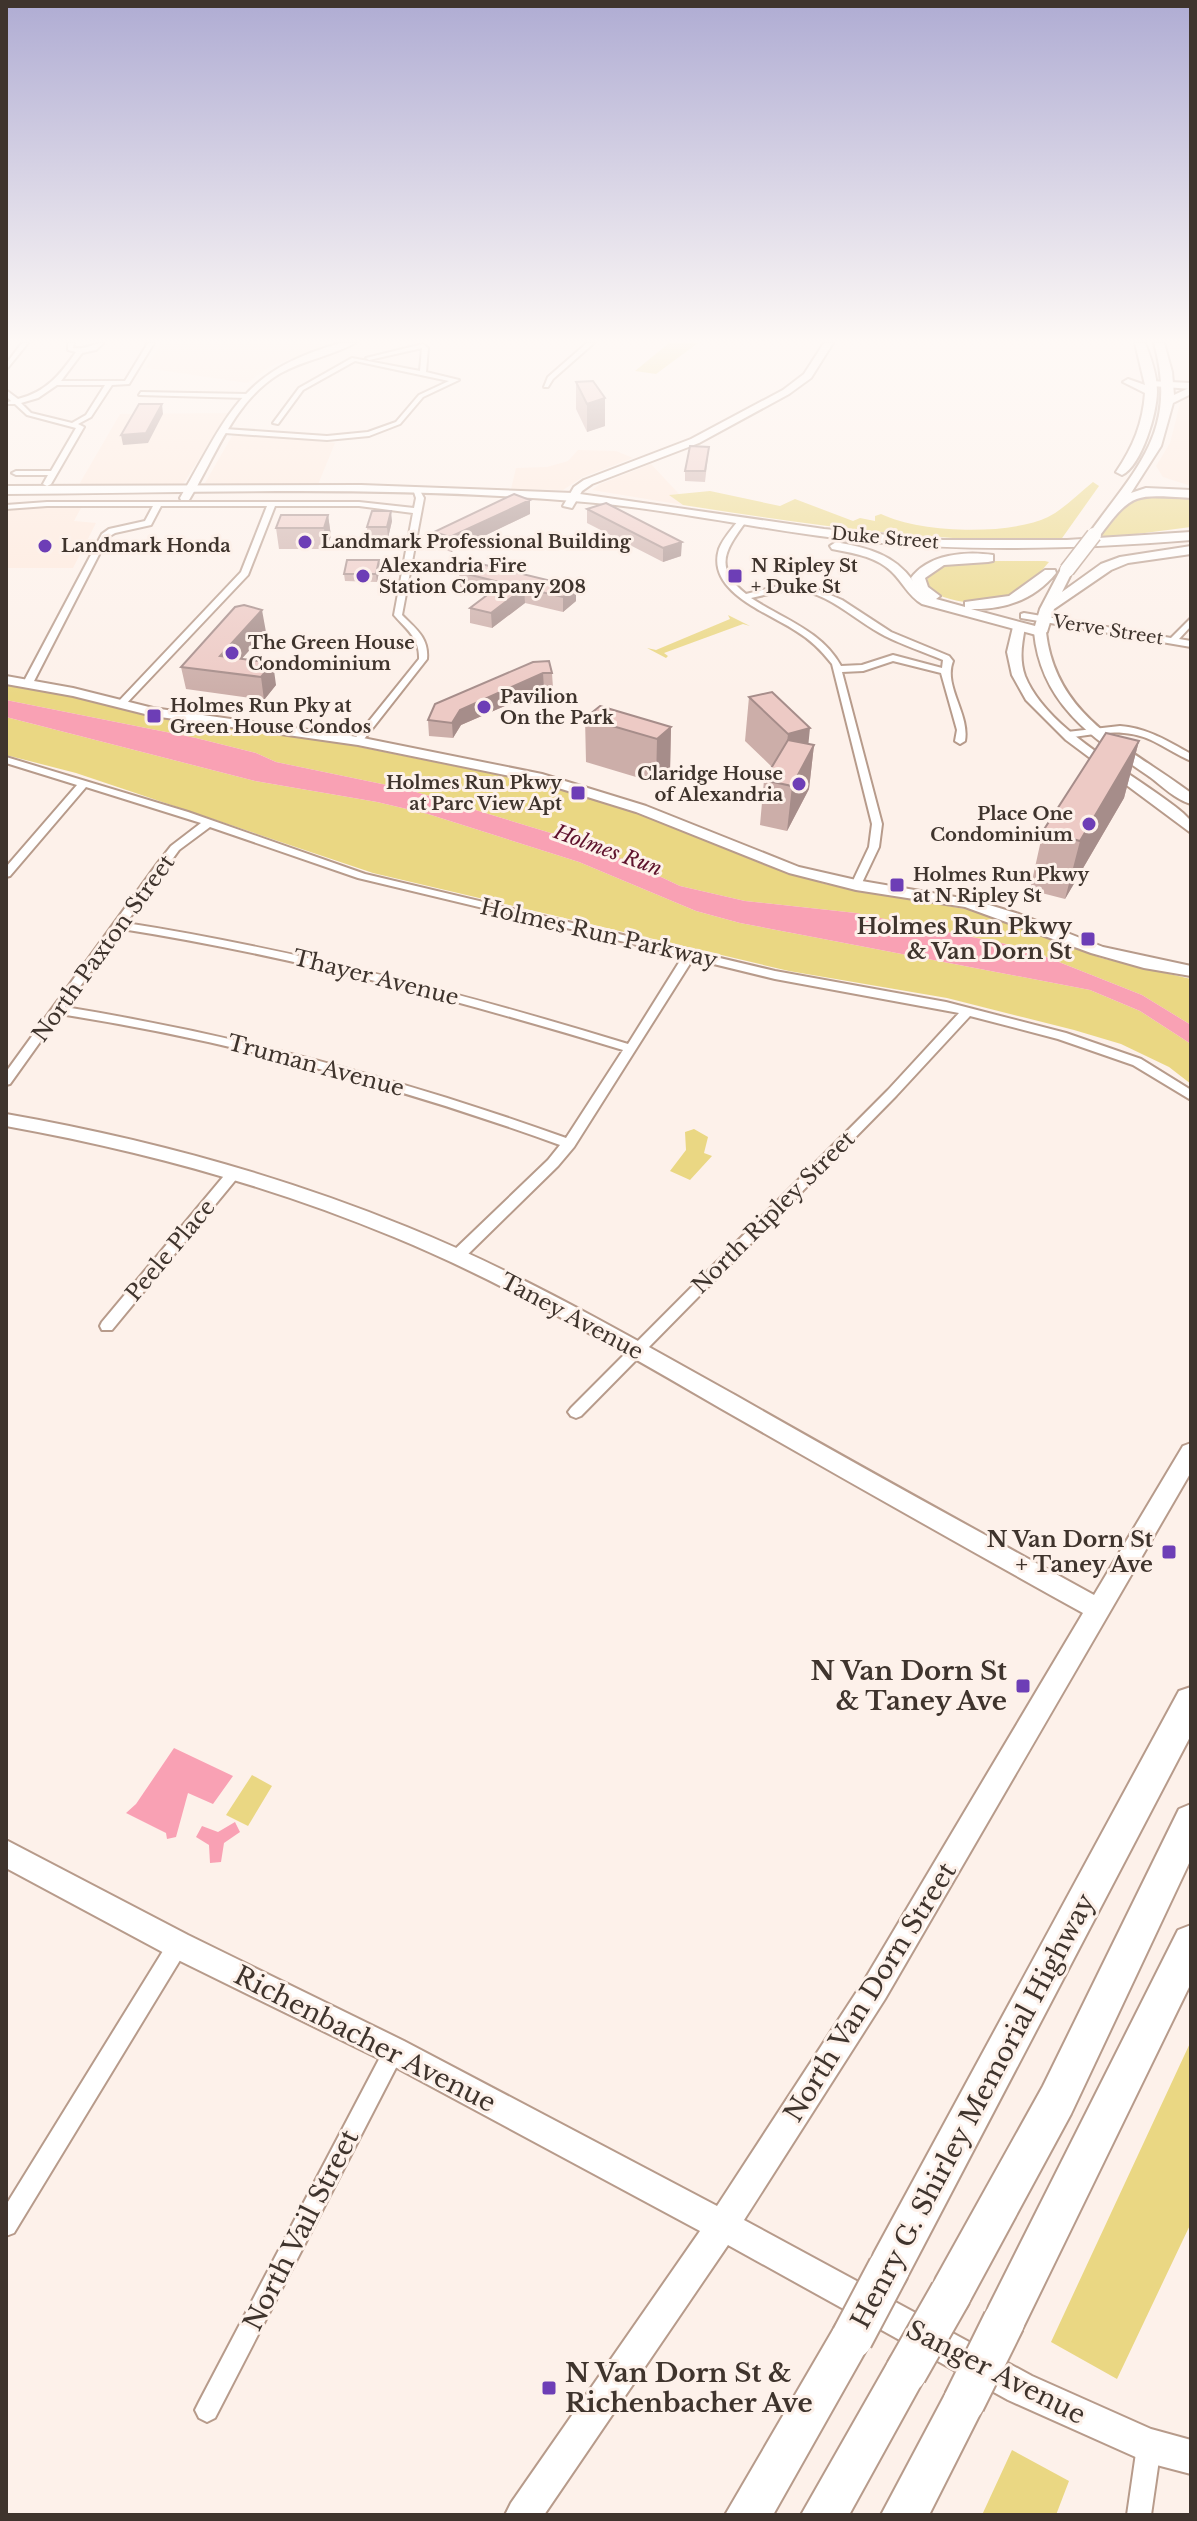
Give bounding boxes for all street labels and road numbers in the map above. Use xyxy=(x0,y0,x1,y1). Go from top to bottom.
street label: Duke Street xyxy=(830,522,940,554)
street label: Verve Street xyxy=(1050,610,1165,650)
street label: North Paxton Street xyxy=(26,849,181,1047)
street label: Holmes Run Parkway xyxy=(478,893,720,974)
street label: Thayer Avenue xyxy=(290,944,462,1011)
street label: Truman Avenue xyxy=(225,1029,407,1102)
street label: North Ripley Street xyxy=(686,1125,861,1299)
street label: Peele Place xyxy=(120,1194,221,1307)
street label: Taney Avenue xyxy=(496,1268,648,1365)
street label: North Van Dorn Street xyxy=(777,1856,963,2128)
street label: Henry G. Shirley Memorial Highway xyxy=(844,1888,1102,2334)
street label: Richenbacher Avenue xyxy=(229,1959,501,2119)
street label: North Vail Street xyxy=(236,2124,366,2336)
street label: Sanger Avenue xyxy=(901,2313,1091,2431)

